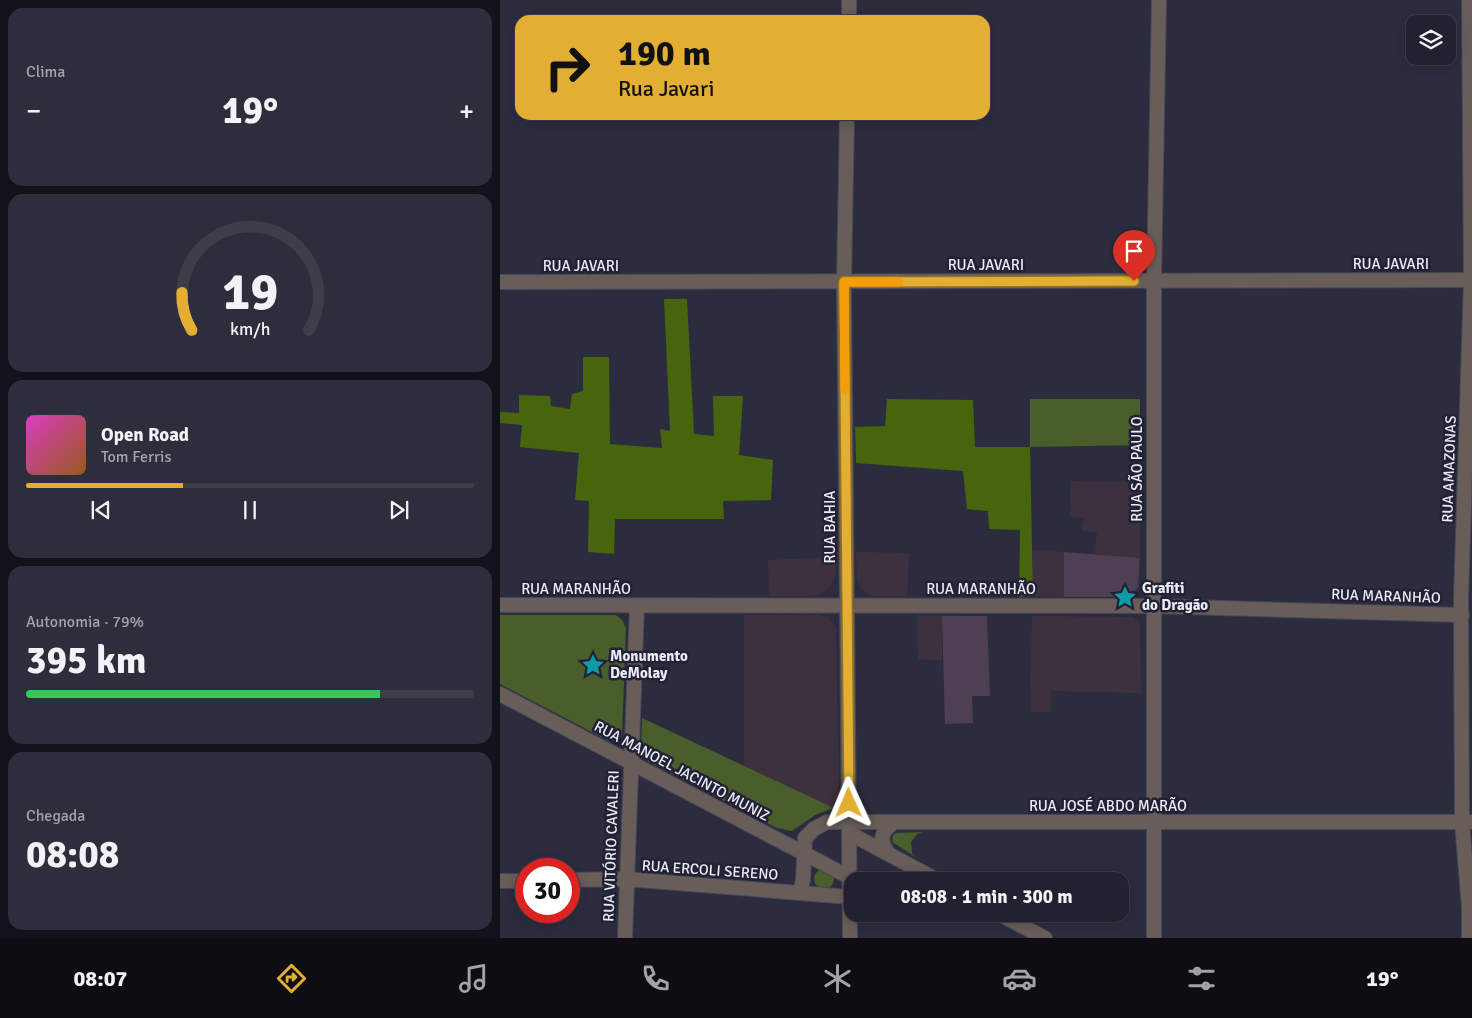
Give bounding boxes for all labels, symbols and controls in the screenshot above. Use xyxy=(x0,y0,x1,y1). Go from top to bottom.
map controls xyxy=(1406,15,1456,65)
button: layers xyxy=(1406,15,1456,65)
text: 190 m xyxy=(618,32,711,75)
icon: right xyxy=(535,35,600,100)
text: Clima xyxy=(26,62,65,82)
text: Rua Javari xyxy=(618,75,714,102)
text: 19° xyxy=(222,87,278,134)
text: − xyxy=(26,94,41,128)
text: + xyxy=(459,94,474,128)
pin xyxy=(1113,230,1155,281)
icon: arrive xyxy=(1120,237,1148,265)
street label: RUA JAVARI xyxy=(1353,255,1429,273)
street label: RUA JAVARI xyxy=(948,256,1024,274)
street label: RUA JAVARI xyxy=(543,257,619,275)
text: 19 xyxy=(222,260,278,324)
text: km/h xyxy=(230,318,270,340)
street label: RUA AMAZONAS xyxy=(1438,415,1460,523)
street label: RUA SÃO PAULO xyxy=(1127,416,1146,522)
text: Open Road xyxy=(101,423,189,447)
text: Tom Ferris xyxy=(101,447,171,467)
street label: RUA BAHIA xyxy=(821,491,839,563)
icon: previous xyxy=(87,496,115,524)
icon: pause xyxy=(236,496,264,524)
icon: next xyxy=(385,496,413,524)
street label: RUA MARANHÃO xyxy=(521,579,631,598)
street label: RUA MARANHÃO xyxy=(926,579,1036,598)
place label: Grafiti do Dragão xyxy=(1142,579,1208,614)
place icon: Grafiti do Dragão xyxy=(1112,584,1138,610)
street label: RUA MARANHÃO xyxy=(1331,584,1441,607)
text: Autonomia · 79% xyxy=(26,612,144,632)
text: 395 km xyxy=(26,637,147,684)
place label: Monumento DeMolay xyxy=(610,647,688,682)
place icon: Monumento DeMolay xyxy=(580,652,606,678)
street label: RUA MANOEL JACINTO MUNIZ xyxy=(591,717,773,825)
street label: RUA VITÓRIO CAVALERI xyxy=(598,770,623,922)
position arrow xyxy=(822,776,874,828)
street label: RUA JOSÉ ABDO MARÃO xyxy=(1029,796,1187,815)
text: Chegada xyxy=(26,806,85,826)
text: 08:08 xyxy=(26,831,119,878)
street label: RUA ERCOLI SERENO xyxy=(641,856,779,884)
speed limit sign: 30 xyxy=(515,858,580,923)
text: 08:08 · 1 min · 300 m xyxy=(900,885,1073,909)
icon: directions xyxy=(274,961,309,996)
icon: music xyxy=(456,961,491,996)
icon: phone xyxy=(638,961,673,996)
icon: climate xyxy=(820,961,855,996)
icon: car xyxy=(1002,961,1037,996)
icon: filters xyxy=(1184,961,1219,996)
text: 08:07 xyxy=(73,965,127,992)
text: 19° xyxy=(1366,965,1398,992)

